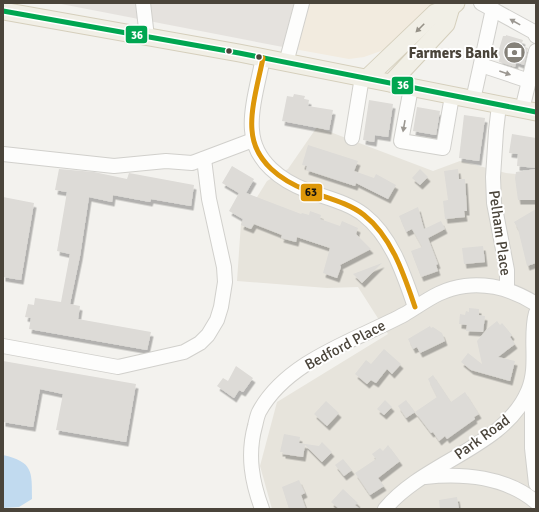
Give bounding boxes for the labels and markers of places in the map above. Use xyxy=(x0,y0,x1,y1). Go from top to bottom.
bank icon: Farmers Bank xyxy=(501,40,527,66)
place label: Farmers Bank xyxy=(408,44,498,62)
unlabelled marker xyxy=(224,46,234,56)
unlabelled marker xyxy=(254,52,264,62)

